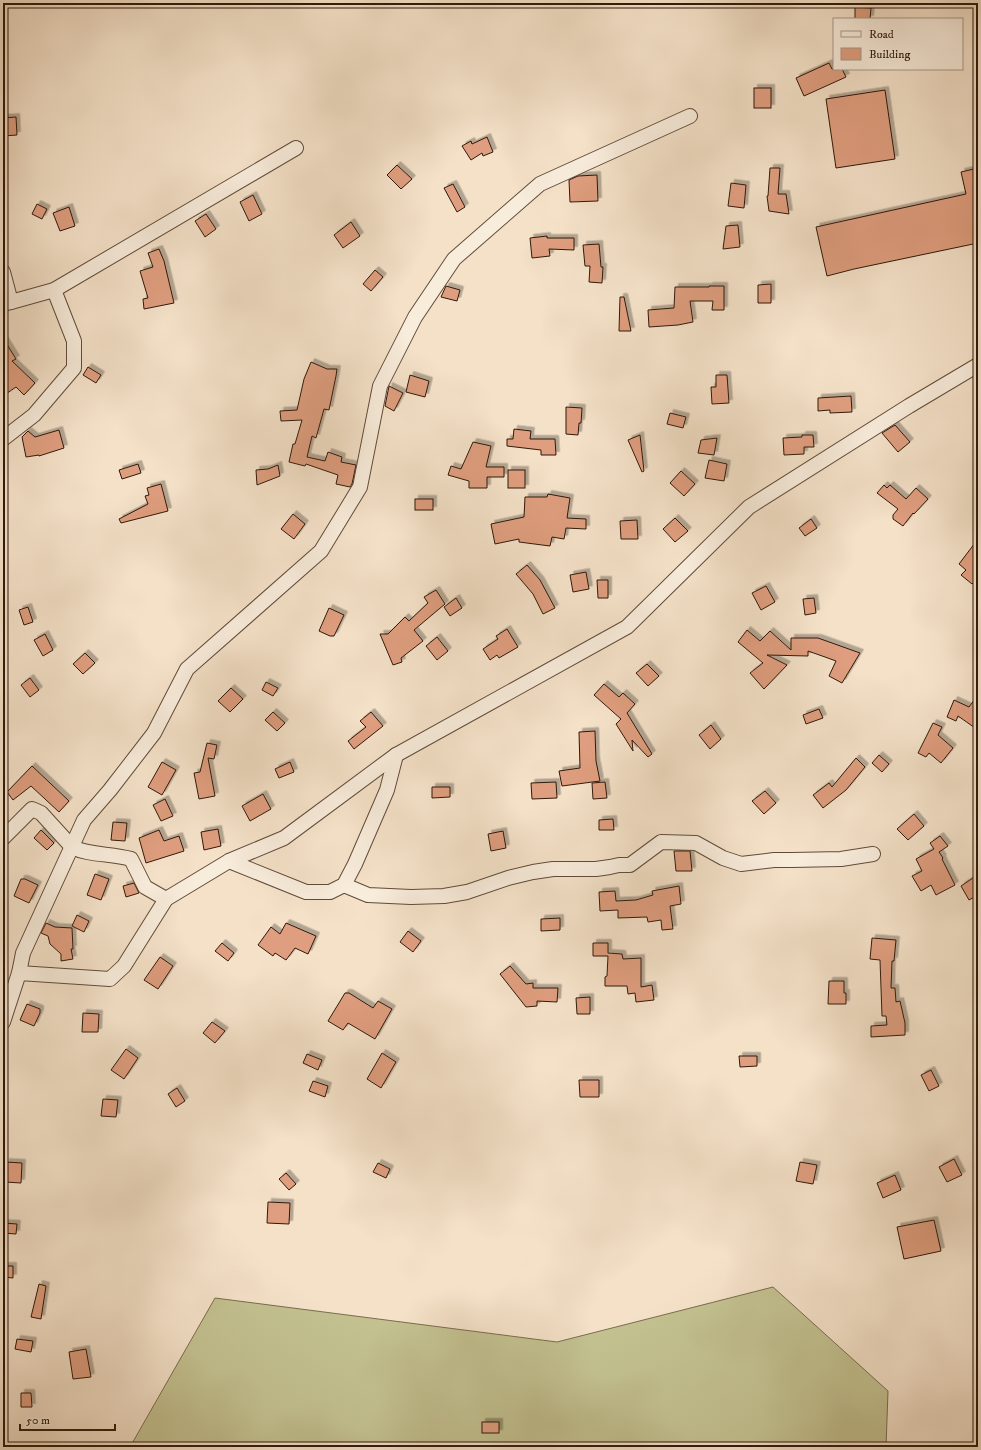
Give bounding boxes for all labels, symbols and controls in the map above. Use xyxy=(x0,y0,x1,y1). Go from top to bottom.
legend xyxy=(833,18,963,70)
text: Road xyxy=(869,27,894,42)
text: Building xyxy=(869,47,910,62)
scale bar xyxy=(20,1406,115,1432)
text: 50 m xyxy=(26,1413,50,1428)

